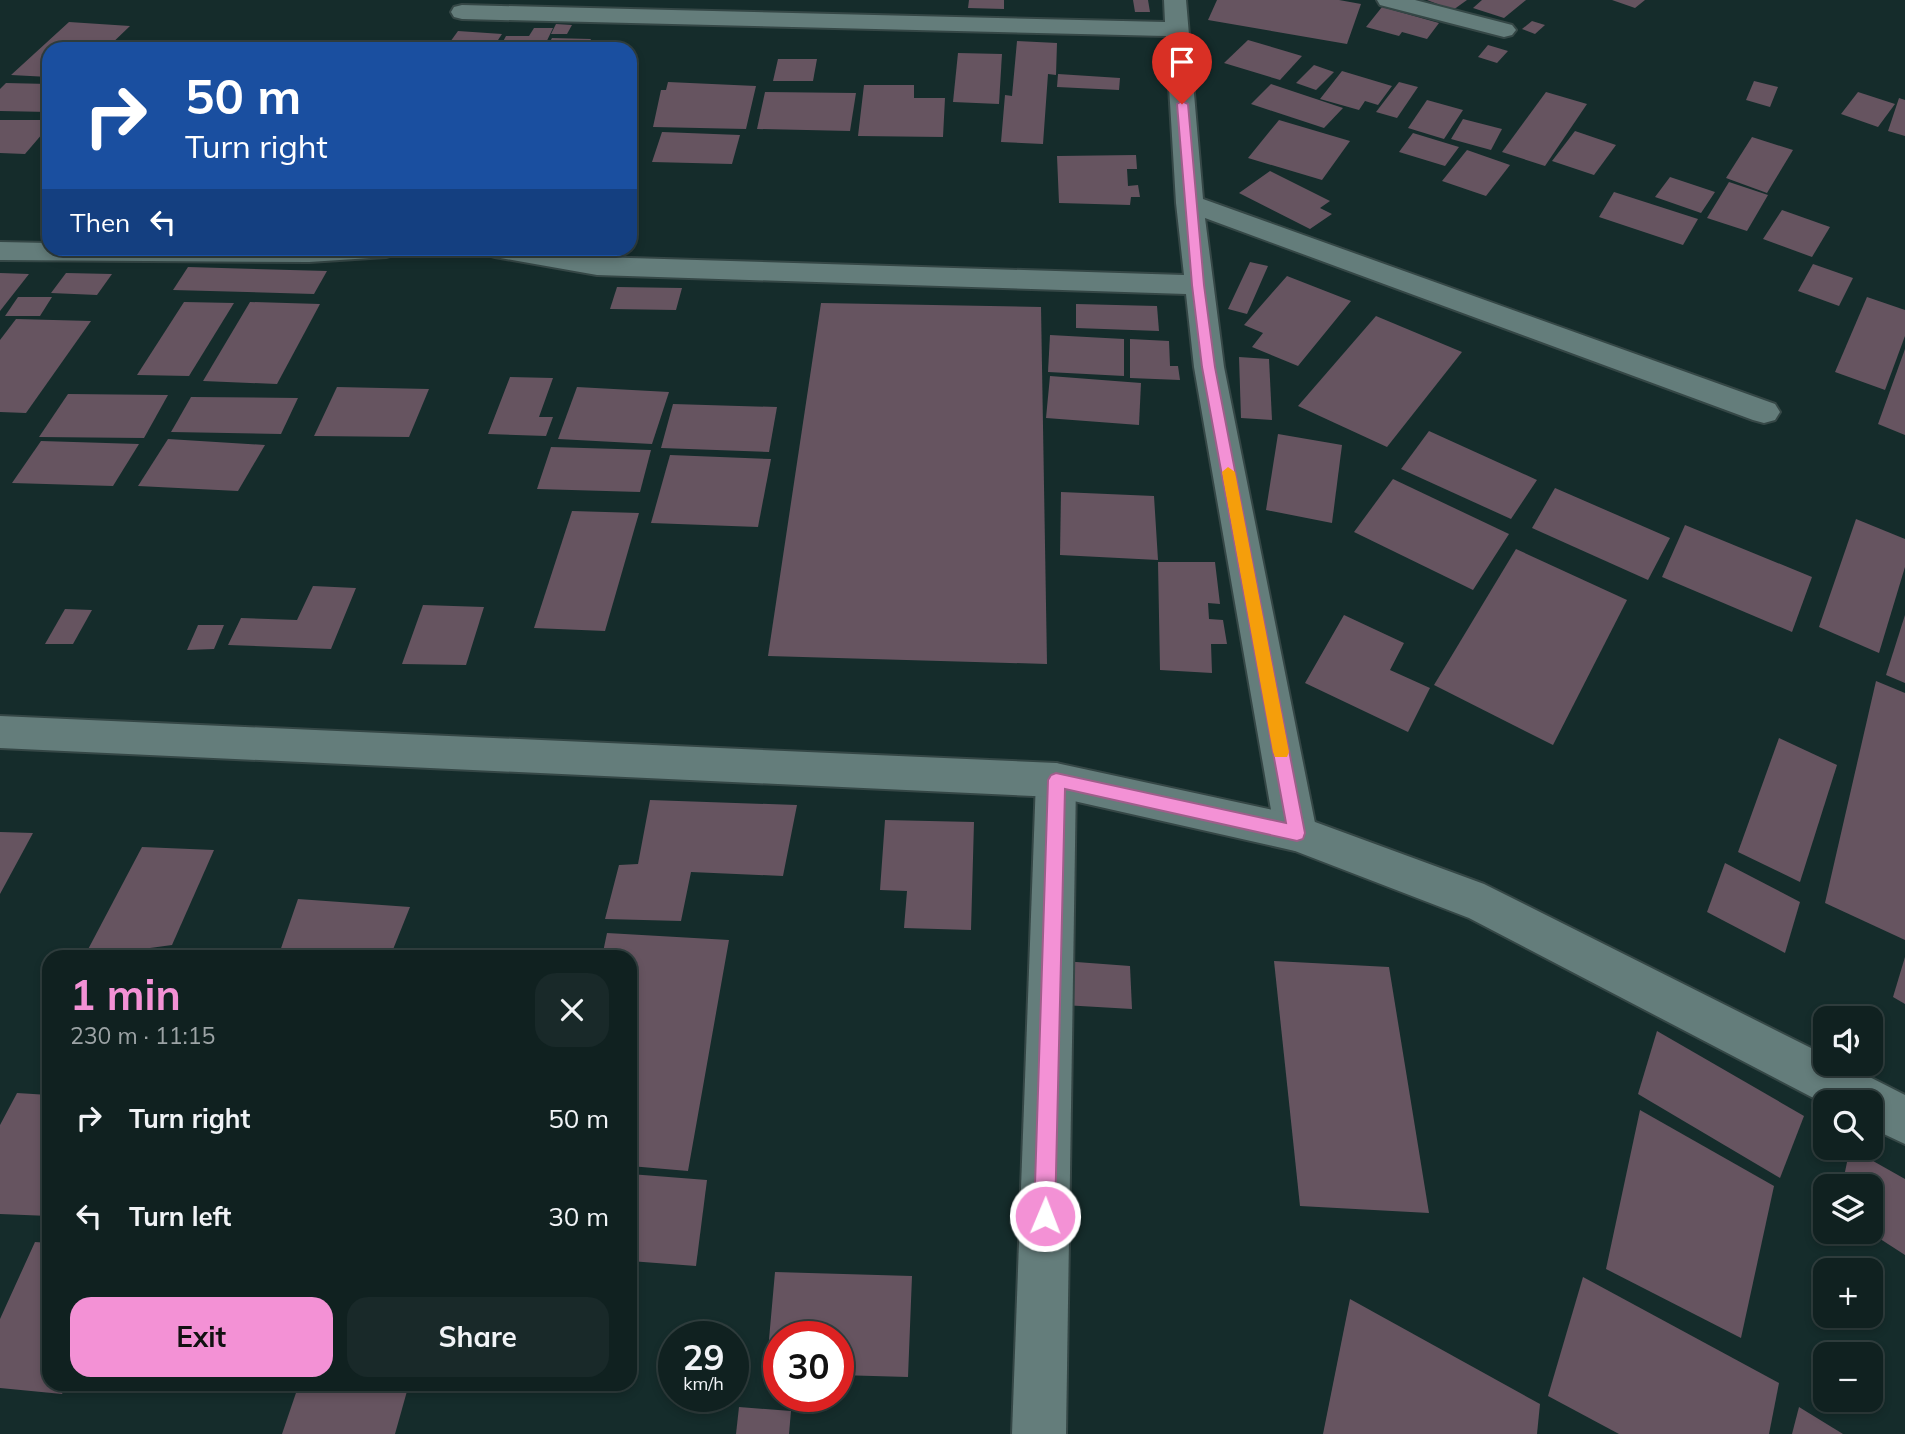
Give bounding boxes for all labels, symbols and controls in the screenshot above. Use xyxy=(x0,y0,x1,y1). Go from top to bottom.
pin xyxy=(1152,32,1212,104)
icon: arrive xyxy=(1163,43,1201,81)
text: 50 m xyxy=(185,65,301,126)
icon: right xyxy=(70,70,161,161)
text: Turn right xyxy=(185,126,328,166)
icon: left xyxy=(144,203,182,241)
text: Then xyxy=(70,206,130,239)
text: 1 min xyxy=(70,968,181,1021)
button: close xyxy=(535,973,609,1047)
map controls xyxy=(1813,1006,1883,1412)
button: sound xyxy=(1813,1006,1883,1076)
text: 230 m · 11:15 xyxy=(70,1021,215,1050)
button: search xyxy=(1813,1090,1883,1160)
icon: right xyxy=(70,1099,108,1137)
text: Turn right xyxy=(129,1102,250,1135)
text: 50 m xyxy=(548,1102,609,1135)
button: layers xyxy=(1813,1174,1883,1244)
position arrow xyxy=(1008,1179,1082,1253)
icon: left xyxy=(70,1197,108,1235)
text: Turn left xyxy=(129,1200,231,1233)
text: 30 m xyxy=(548,1200,609,1233)
button: + xyxy=(1813,1258,1883,1328)
button: Exit xyxy=(70,1297,333,1377)
button: Share xyxy=(347,1297,609,1377)
speed limit sign: 30 xyxy=(763,1321,854,1412)
text: 29 xyxy=(682,1335,725,1379)
button: − xyxy=(1813,1342,1883,1412)
text: km/h xyxy=(683,1372,724,1395)

